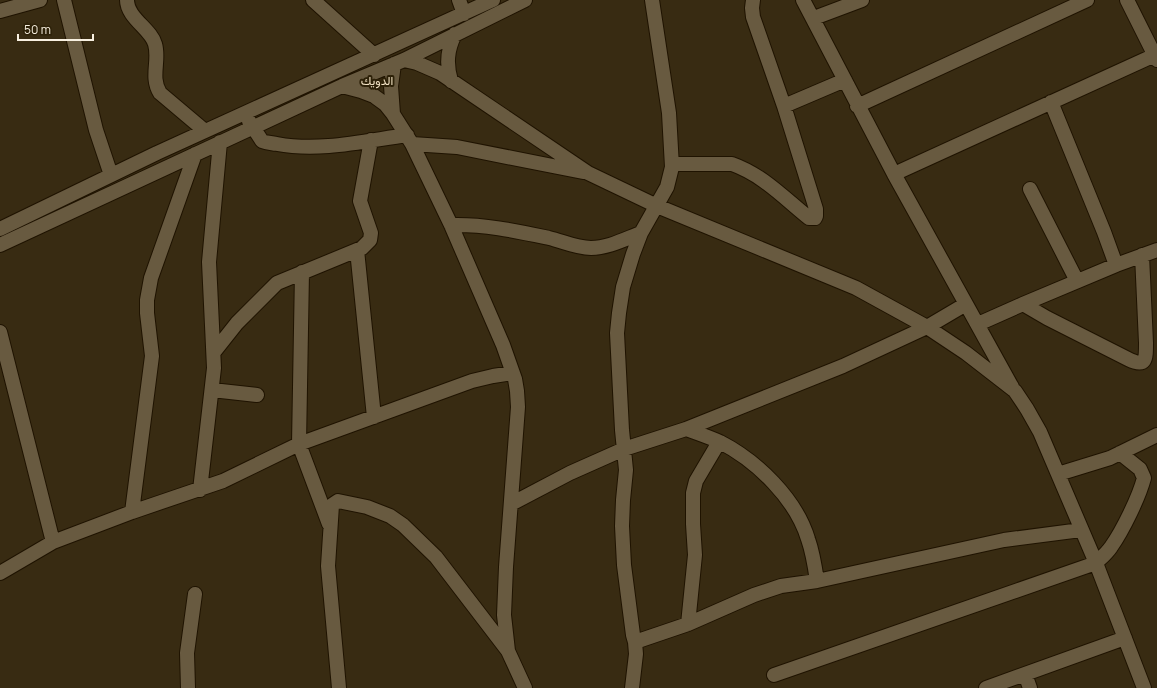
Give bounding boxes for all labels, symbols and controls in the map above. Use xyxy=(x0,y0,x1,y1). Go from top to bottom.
scale bar xyxy=(18,16,93,42)
text: 50 m xyxy=(24,21,51,38)
district label: الدويك xyxy=(361,72,393,89)

